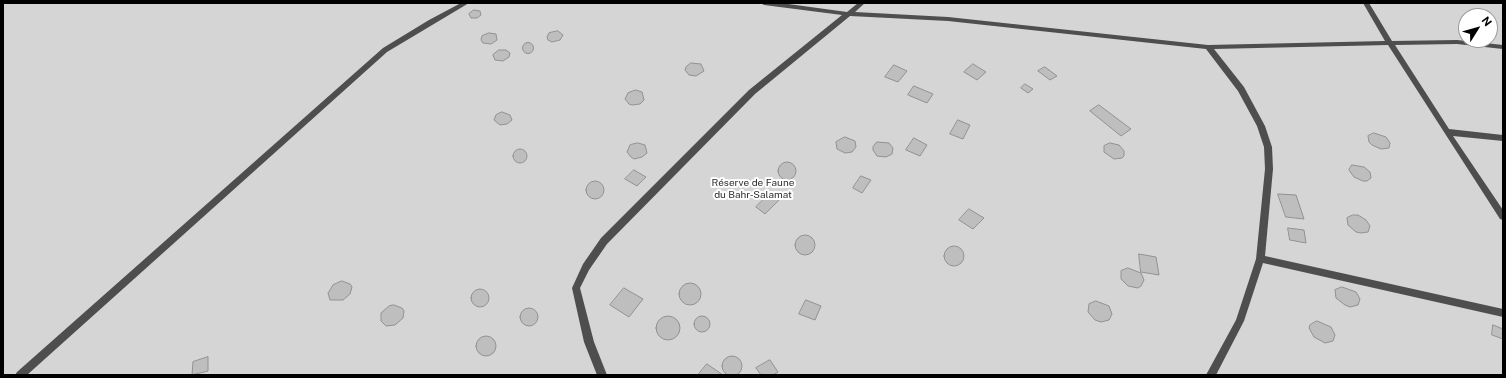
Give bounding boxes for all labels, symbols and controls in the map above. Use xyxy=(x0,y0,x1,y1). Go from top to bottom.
north arrow xyxy=(1458,8,1498,48)
text: N xyxy=(1479,14,1494,28)
park label: Réserve de Faune du Bahr-Salamat xyxy=(712,177,794,200)

